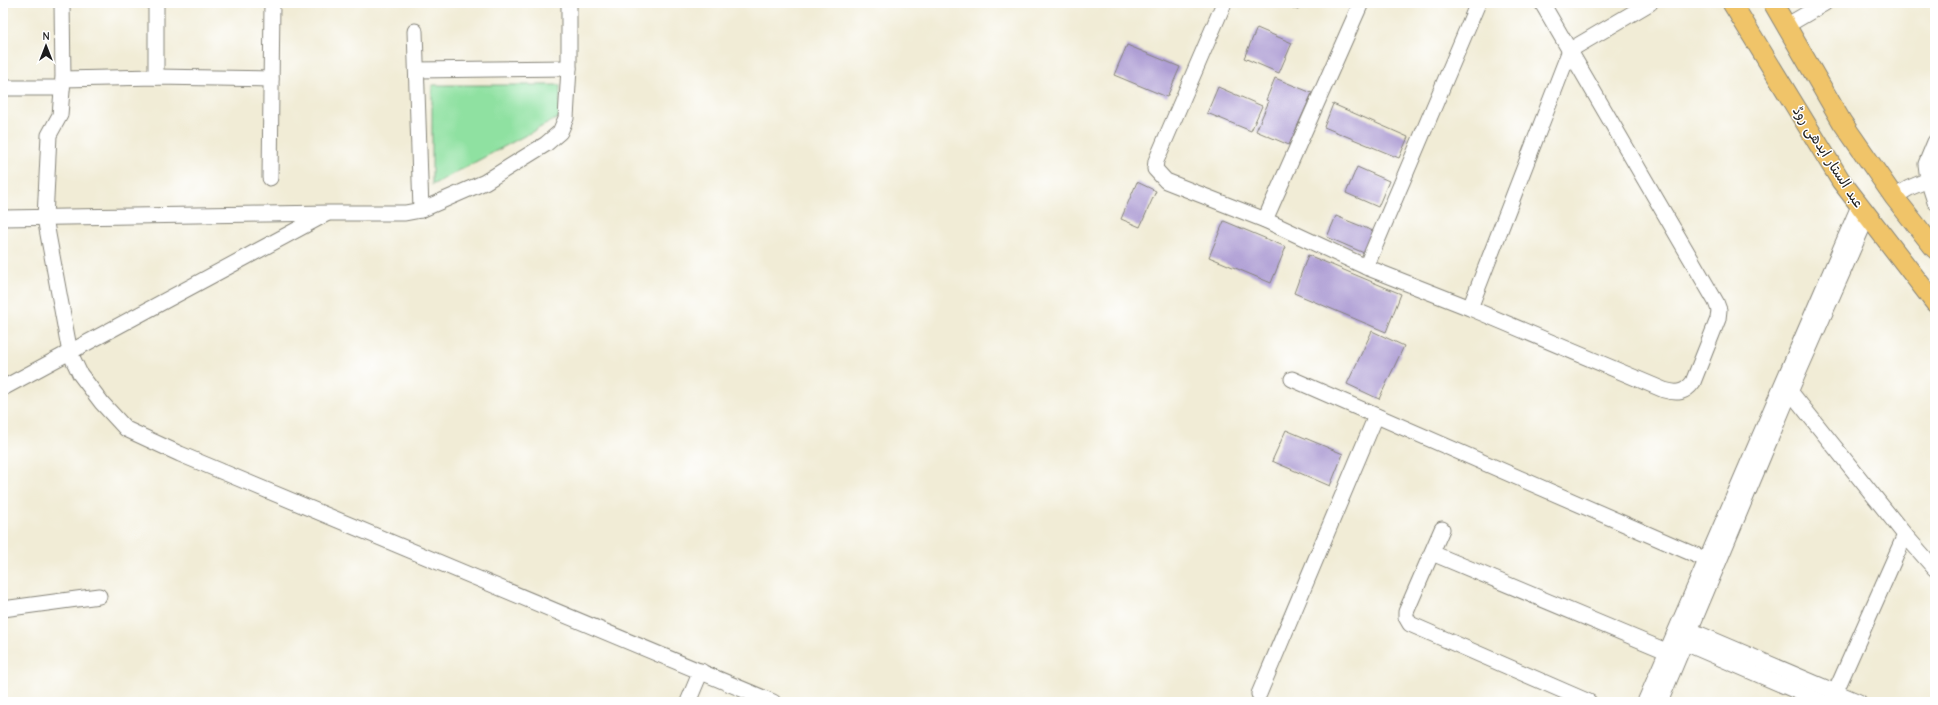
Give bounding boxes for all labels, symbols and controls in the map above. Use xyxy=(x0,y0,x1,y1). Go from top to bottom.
north arrow xyxy=(26,26,66,66)
text: N xyxy=(42,30,50,43)
street label: عبد الستار ایدھی روڈ xyxy=(1789,103,1867,211)

